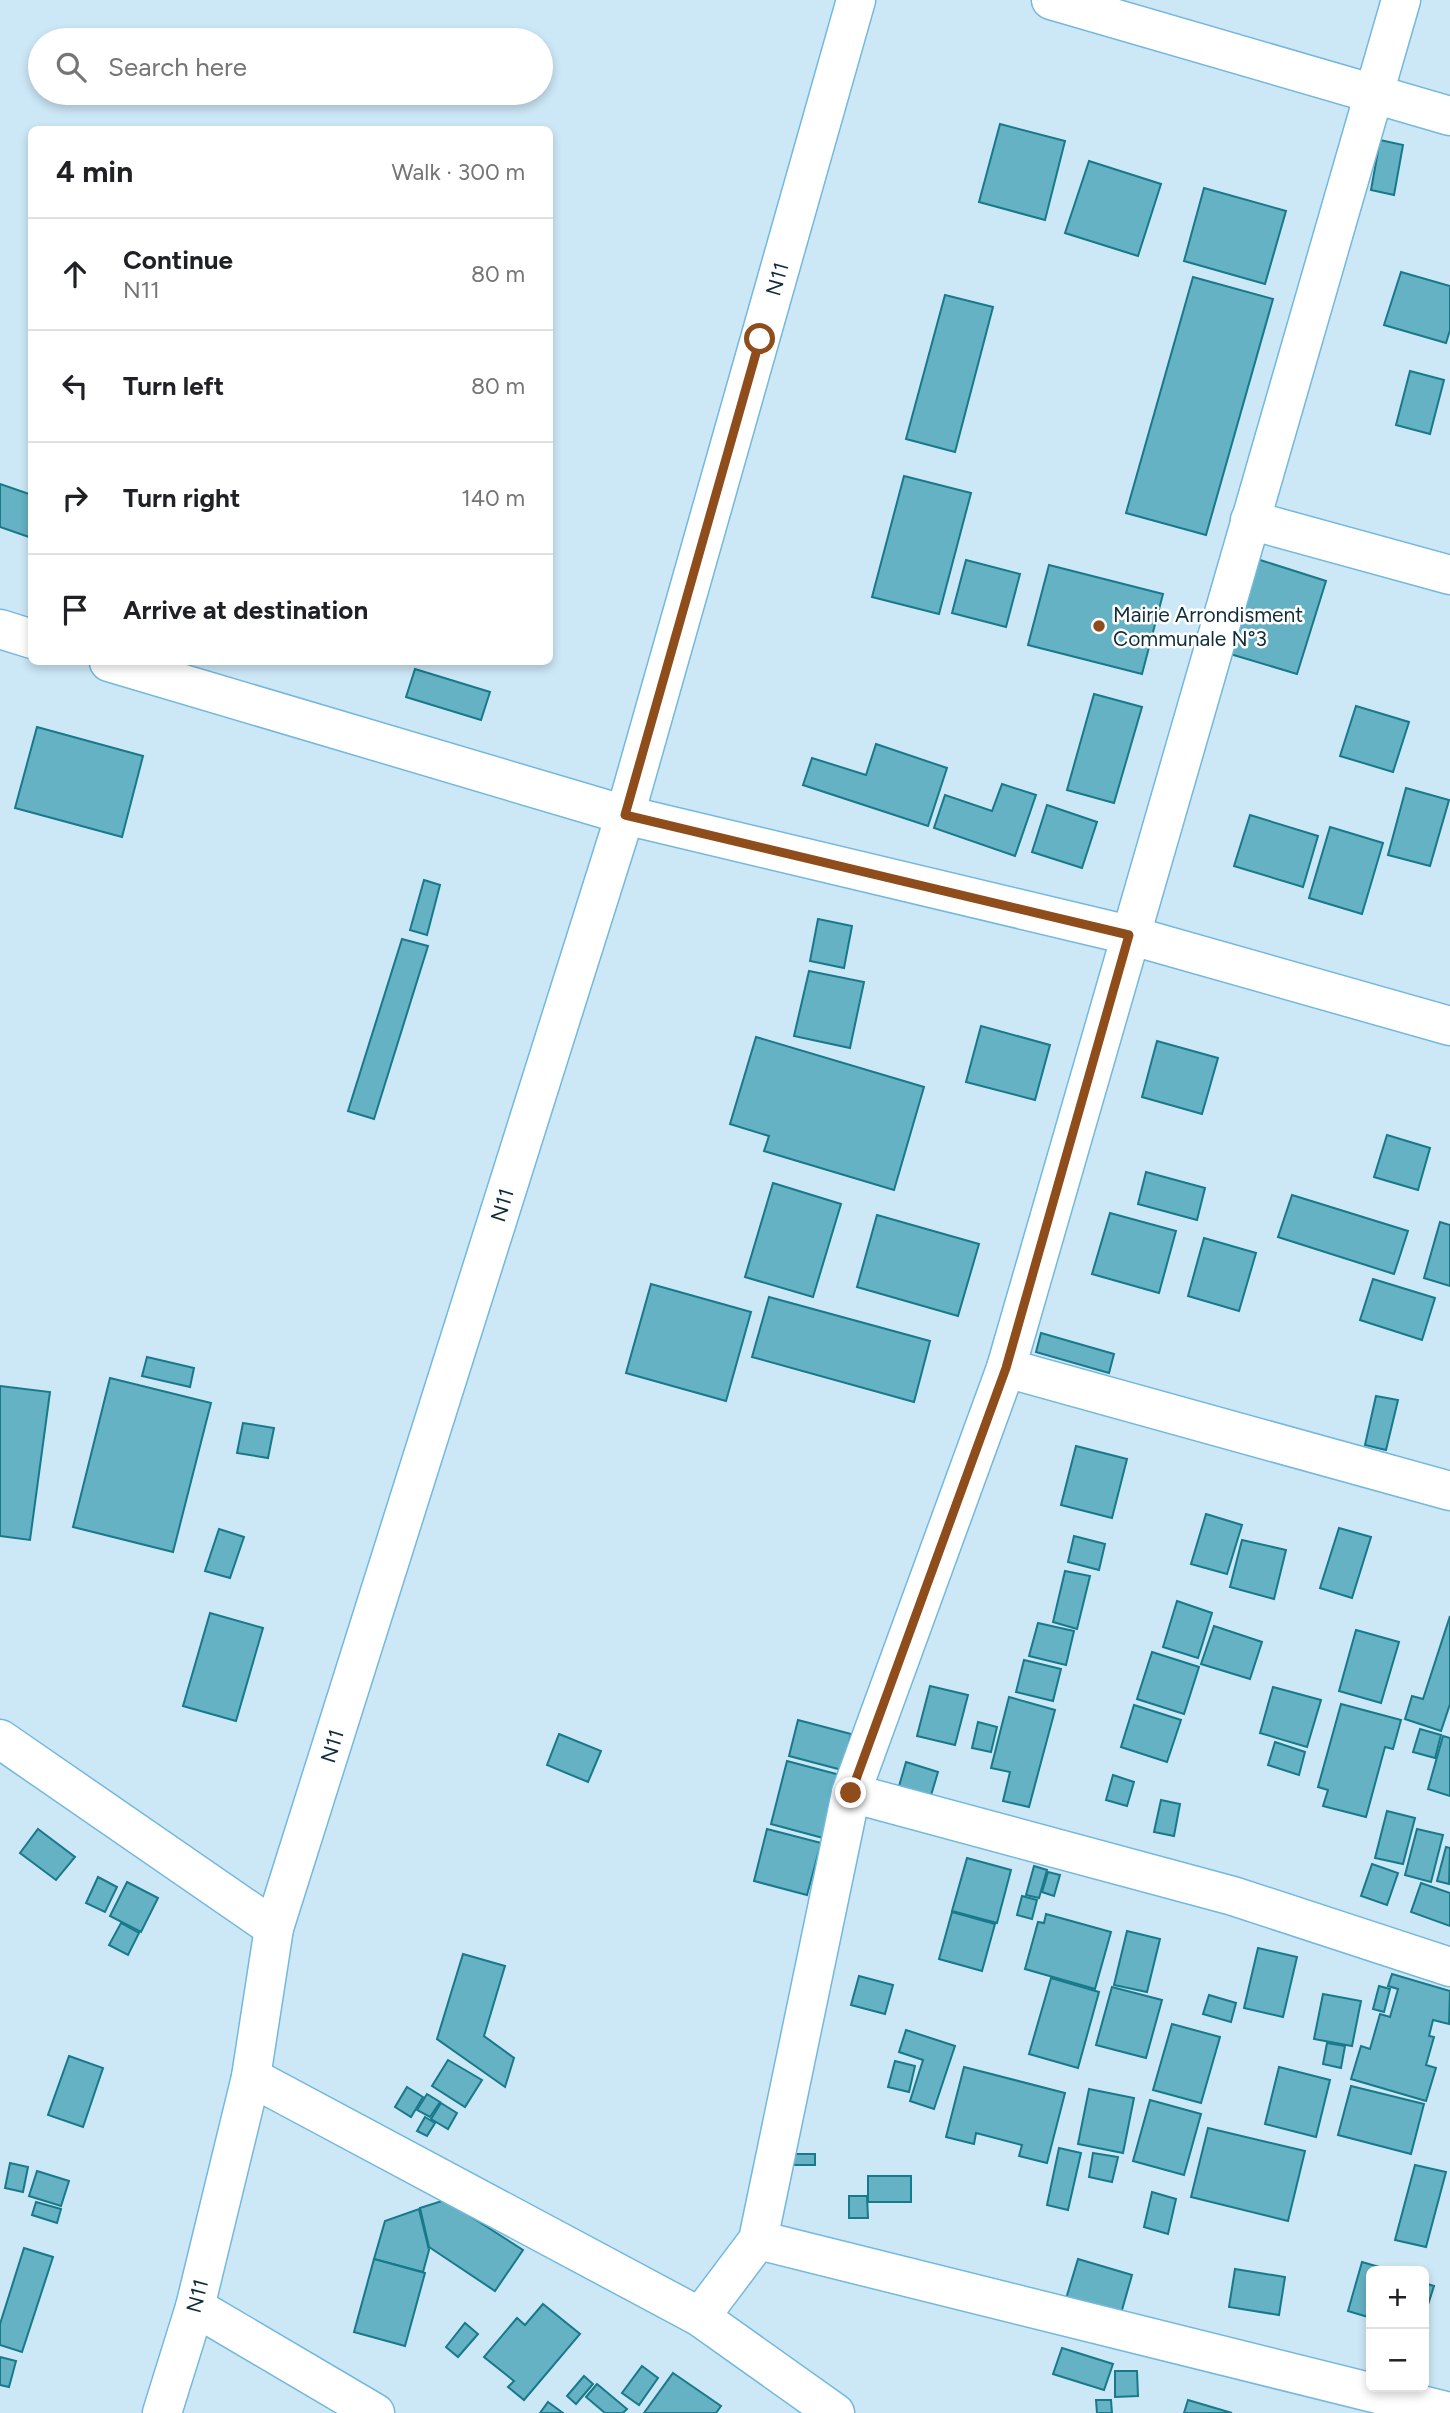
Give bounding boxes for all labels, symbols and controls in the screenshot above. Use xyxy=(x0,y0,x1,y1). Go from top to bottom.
search box xyxy=(28,28,553,105)
icon: search xyxy=(52,48,90,86)
text: Search here xyxy=(108,51,247,83)
text: 4 min xyxy=(56,153,133,190)
text: Walk · 300 m xyxy=(391,158,525,186)
text: Continue xyxy=(123,244,233,276)
icon: ahead xyxy=(56,255,94,293)
street label: N11 xyxy=(760,259,794,299)
text: 80 m xyxy=(471,260,525,288)
text: N11 xyxy=(123,276,160,304)
route start xyxy=(744,323,775,354)
icon: left xyxy=(56,367,94,405)
text: Turn left xyxy=(123,370,224,402)
text: 80 m xyxy=(471,372,525,400)
icon: right xyxy=(56,479,94,517)
text: Turn right xyxy=(123,482,240,514)
text: 140 m xyxy=(461,484,525,512)
icon: arrive xyxy=(56,591,94,629)
text: Arrive at destination xyxy=(123,594,368,626)
place label: Mairie Arrondisment Communale N°3 xyxy=(1113,602,1303,651)
marker: Mairie Arrondisment Communale N°3 xyxy=(1091,618,1107,634)
street label: N11 xyxy=(485,1185,519,1225)
street label: N11 xyxy=(315,1726,349,1766)
route end xyxy=(835,1777,866,1808)
map controls xyxy=(1366,2266,1429,2392)
button: + xyxy=(1366,2266,1429,2329)
street label: N11 xyxy=(181,2277,213,2315)
button: − xyxy=(1366,2329,1429,2392)

